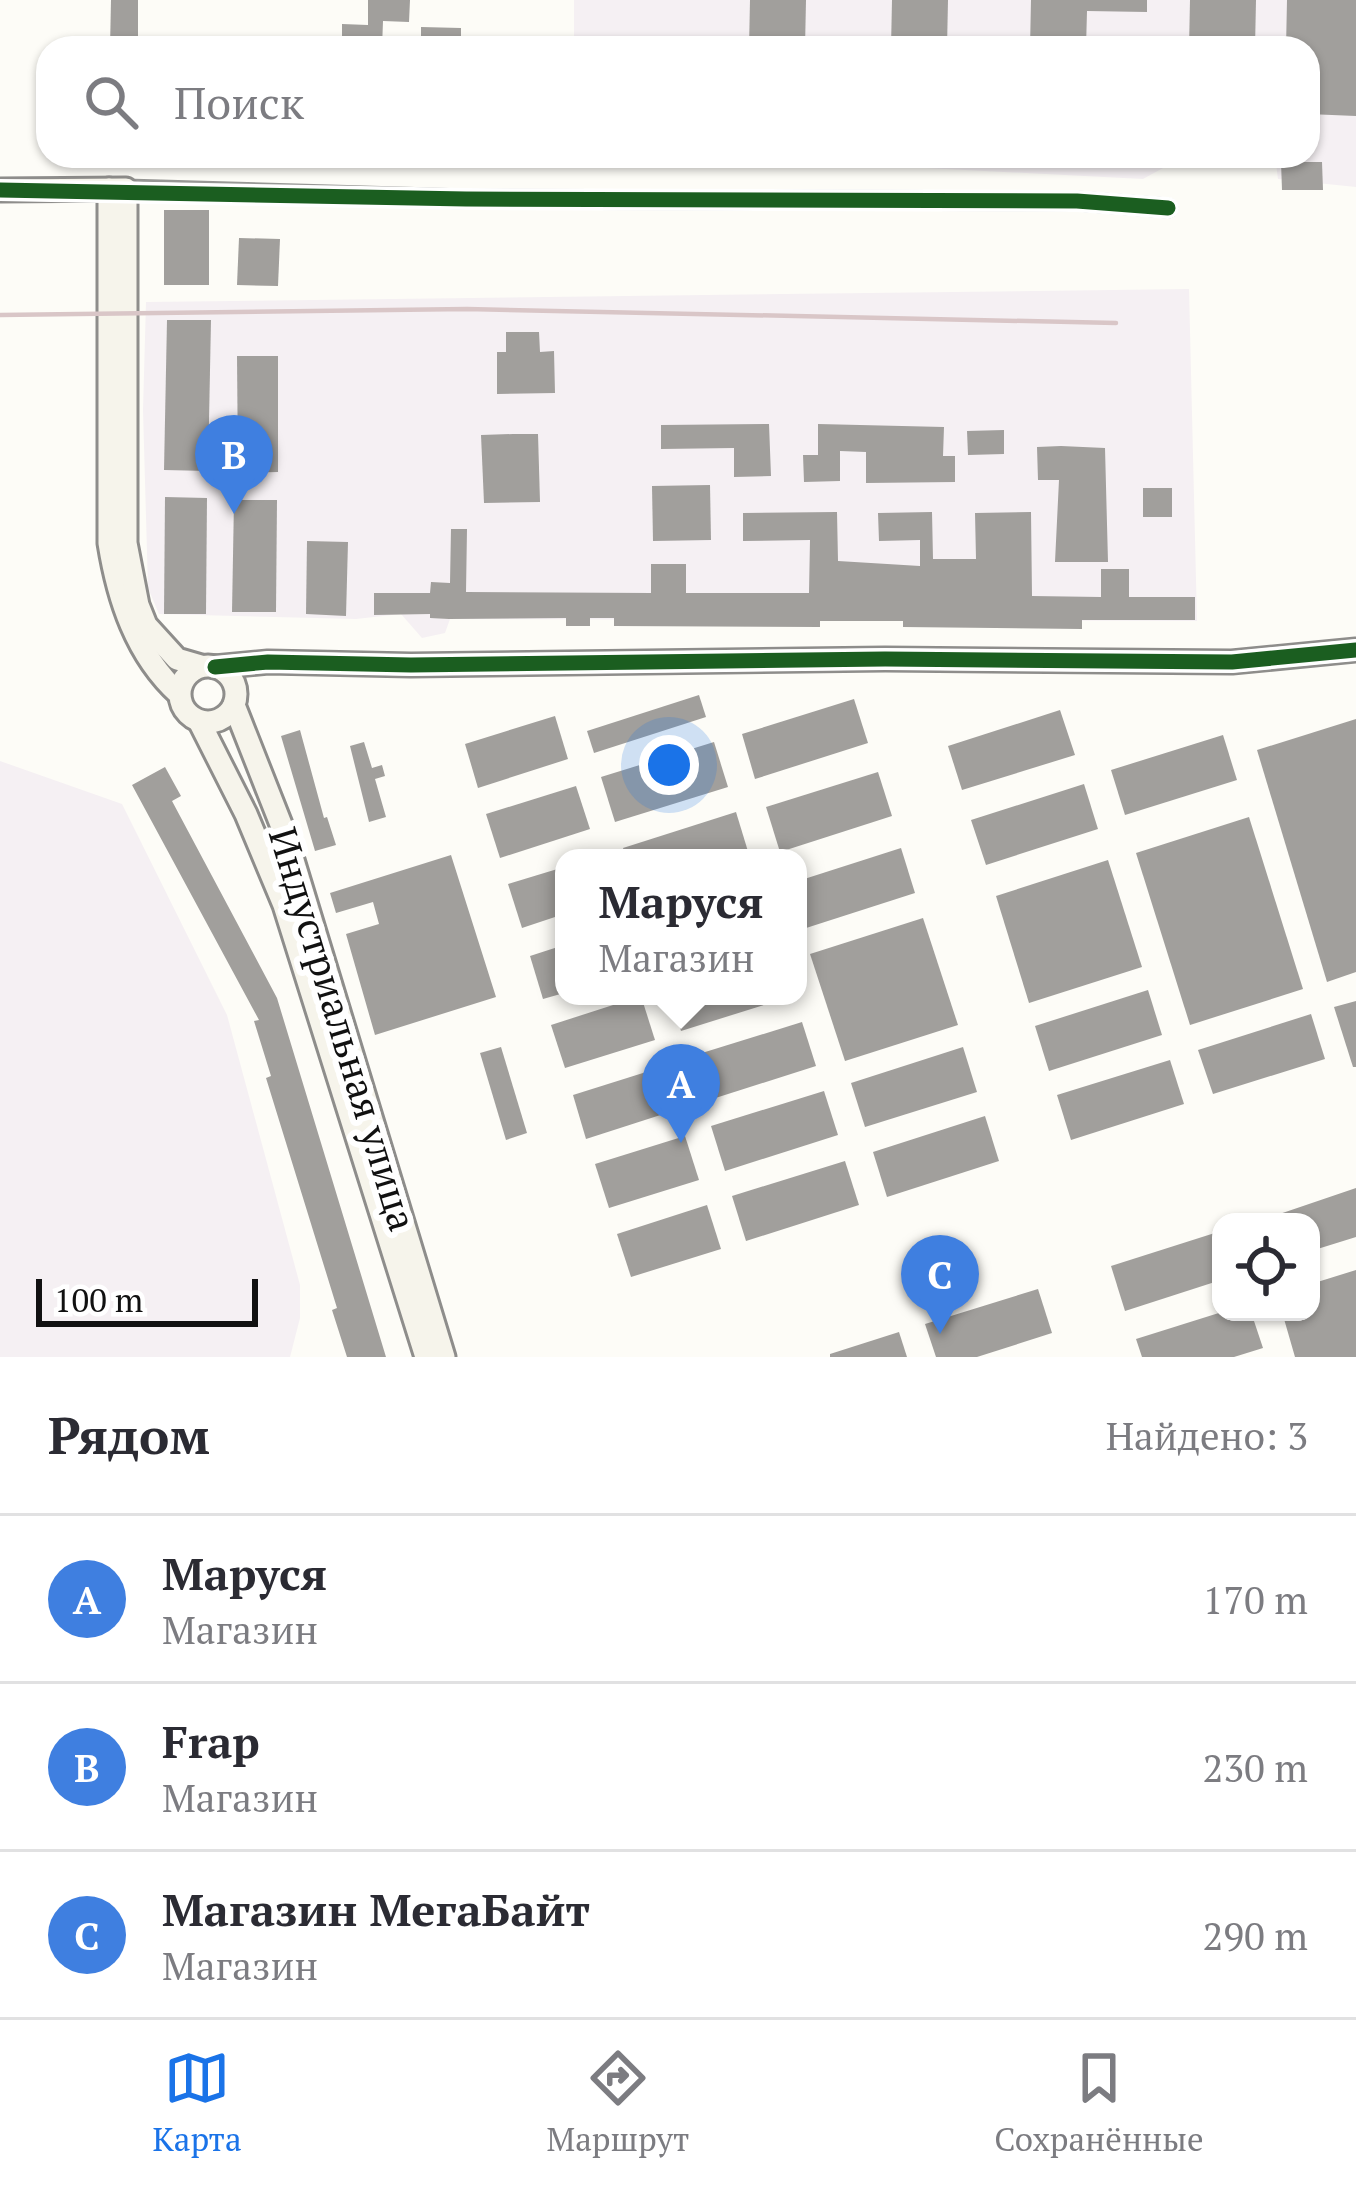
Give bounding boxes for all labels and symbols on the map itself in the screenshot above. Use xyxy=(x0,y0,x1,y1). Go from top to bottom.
pin: B xyxy=(195,415,273,514)
your location xyxy=(639,735,699,795)
street label: Индустриальная улица xyxy=(258,821,430,1237)
pin: A xyxy=(642,1044,720,1143)
pin: C xyxy=(901,1235,979,1334)
scale bar xyxy=(36,1273,258,1326)

